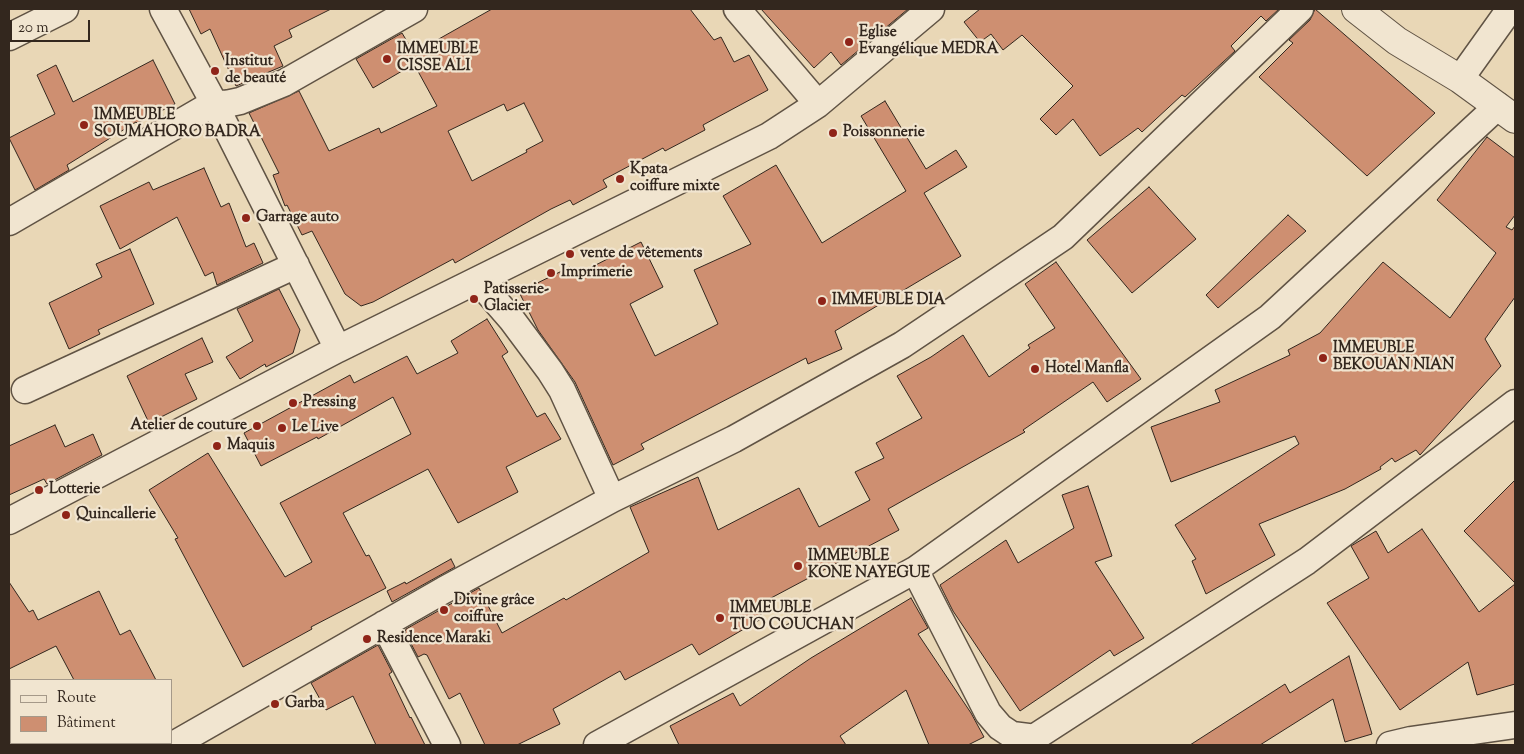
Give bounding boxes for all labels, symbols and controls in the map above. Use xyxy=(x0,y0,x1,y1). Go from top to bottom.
scale bar xyxy=(12,10,92,42)
text: 20 m xyxy=(18,18,49,39)
place label: Eglise Evangélique MEDRA xyxy=(859,24,999,59)
marker: Eglise Evangélique MEDRA xyxy=(843,36,855,48)
place label: IMMEUBLE CISSE ALI xyxy=(397,41,478,76)
place label: Institut de beauté xyxy=(225,53,286,88)
marker: IMMEUBLE CISSE ALI xyxy=(381,53,393,65)
marker: Institut de beauté xyxy=(209,65,221,77)
place label: IMMEUBLE SOUMAHORO BADRA xyxy=(94,107,261,142)
marker: IMMEUBLE SOUMAHORO BADRA xyxy=(78,119,90,131)
place label: Poissonnerie xyxy=(843,124,925,142)
marker: Poissonnerie xyxy=(827,127,839,139)
place label: Kpata coiffure mixte xyxy=(630,161,720,196)
marker: Kpata coiffure mixte xyxy=(614,173,626,185)
place label: Garrage auto xyxy=(256,209,339,227)
marker: Garrage auto xyxy=(240,212,252,224)
place label: vente de vêtements xyxy=(580,245,702,263)
marker: vente de vêtements xyxy=(564,248,576,260)
place label: Imprimerie xyxy=(561,264,632,282)
marker: Imprimerie xyxy=(545,267,557,279)
place label: Patisserie- Glacier xyxy=(484,281,549,316)
place label: IMMEUBLE DIA xyxy=(832,292,946,310)
marker: Patisserie- Glacier xyxy=(468,293,480,305)
marker: IMMEUBLE DIA xyxy=(816,295,828,307)
place label: IMMEUBLE BEKOUAN NIAN xyxy=(1333,340,1454,375)
marker: IMMEUBLE BEKOUAN NIAN xyxy=(1317,352,1329,364)
place label: Hotel Manfla xyxy=(1045,360,1129,378)
marker: Hotel Manfla xyxy=(1029,363,1041,375)
place label: Pressing xyxy=(303,394,356,412)
marker: Pressing xyxy=(287,397,299,409)
place label: Atelier de couture xyxy=(130,417,247,435)
place label: Le Live xyxy=(292,419,339,437)
marker: Atelier de couture xyxy=(251,420,263,432)
marker: Le Live xyxy=(276,422,288,434)
place label: Maquis xyxy=(227,437,275,455)
marker: Maquis xyxy=(211,440,223,452)
place label: Lotterie xyxy=(49,481,100,499)
marker: Lotterie xyxy=(33,484,45,496)
place label: Quincallerie xyxy=(76,506,156,524)
marker: Quincallerie xyxy=(60,509,72,521)
place label: IMMEUBLE KONE NAYEGUE xyxy=(808,548,930,583)
marker: IMMEUBLE KONE NAYEGUE xyxy=(792,560,804,572)
place label: Divine grâce coiffure xyxy=(454,592,534,627)
place label: IMMEUBLE TUO COUCHAN xyxy=(730,600,854,635)
marker: Divine grâce coiffure xyxy=(438,604,450,616)
marker: IMMEUBLE TUO COUCHAN xyxy=(714,612,726,624)
place label: Residence Maraki xyxy=(377,630,491,648)
marker: Residence Maraki xyxy=(361,633,373,645)
legend xyxy=(10,679,172,744)
text: Route xyxy=(57,688,96,709)
place label: Garba xyxy=(285,695,325,713)
marker: Garba xyxy=(269,698,281,710)
text: Bâtiment xyxy=(57,713,116,734)

